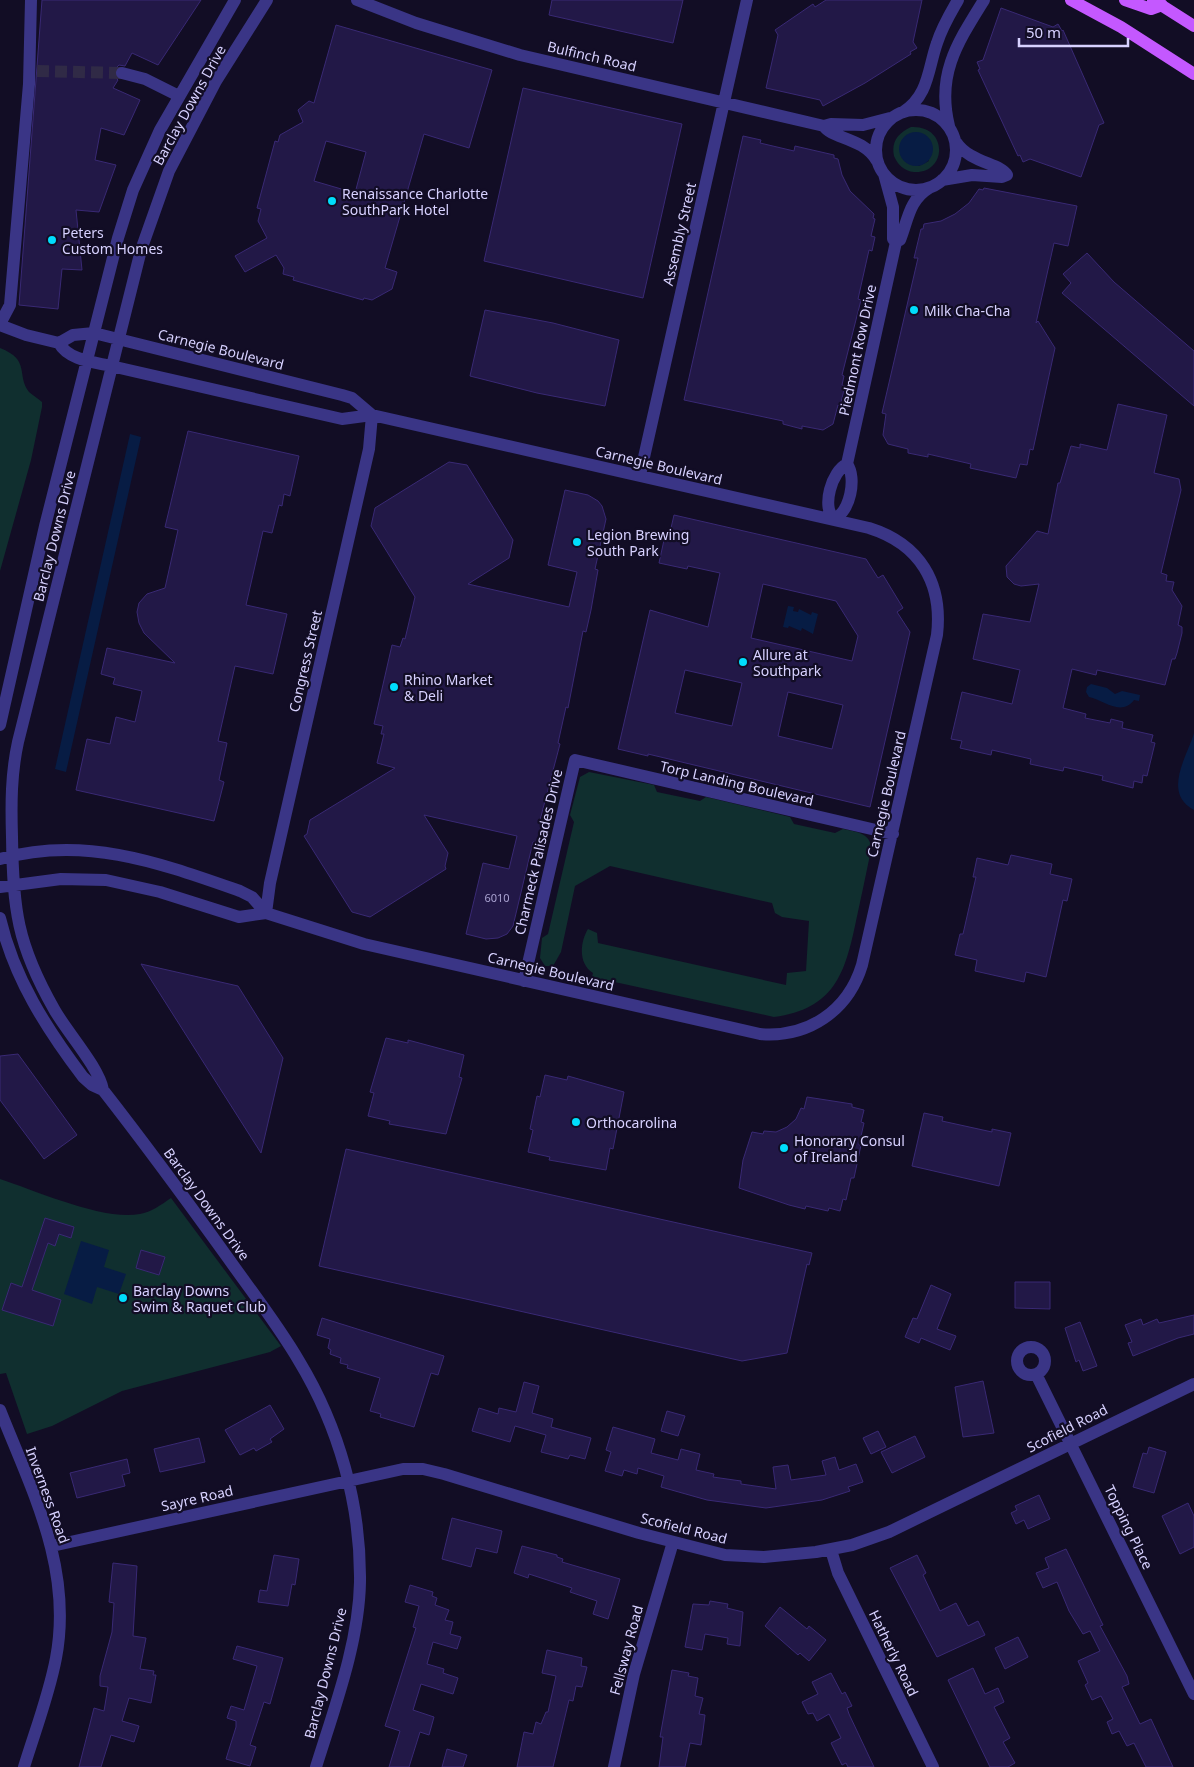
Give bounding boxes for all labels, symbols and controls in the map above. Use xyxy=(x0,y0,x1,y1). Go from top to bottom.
scale bar xyxy=(1019,15,1128,47)
text: 50 m xyxy=(1026,22,1061,42)
street label: Bulfinch Road xyxy=(545,36,639,76)
street label: Barclay Downs Drive xyxy=(148,42,230,168)
street label: Assembly Street xyxy=(658,180,700,288)
place label: Renaissance Charlotte SouthPark Hotel xyxy=(342,184,488,219)
marker: Renaissance Charlotte SouthPark Hotel xyxy=(326,195,338,207)
place label: Peters Custom Homes xyxy=(62,223,163,258)
marker: Peters Custom Homes xyxy=(46,234,58,246)
street label: Piedmont Row Drive xyxy=(834,283,880,417)
place label: Milk Cha-Cha xyxy=(924,301,1010,320)
marker: Milk Cha-Cha xyxy=(908,304,920,316)
street label: Carnegie Boulevard xyxy=(156,324,286,374)
street label: Carnegie Boulevard xyxy=(594,441,724,489)
street label: Barclay Downs Drive xyxy=(29,468,80,604)
place label: Legion Brewing South Park xyxy=(587,525,689,560)
marker: Legion Brewing South Park xyxy=(571,536,583,548)
street label: Congress Street xyxy=(284,608,326,714)
place label: Allure at Southpark xyxy=(753,645,822,680)
marker: Allure at Southpark xyxy=(737,656,749,668)
place label: Rhino Market & Deli xyxy=(404,670,493,705)
marker: Rhino Market & Deli xyxy=(388,681,400,693)
street label: Carnegie Boulevard xyxy=(862,729,910,859)
street label: Torp Landing Boulevard xyxy=(658,756,816,810)
street label: Charmeck Palisades Drive xyxy=(510,767,566,937)
house number: 6010 xyxy=(484,890,510,905)
street label: Carnegie Boulevard xyxy=(486,947,616,995)
place label: Orthocarolina xyxy=(586,1113,677,1132)
marker: Orthocarolina xyxy=(570,1116,582,1128)
place label: Honorary Consul of Ireland xyxy=(794,1131,905,1166)
marker: Honorary Consul of Ireland xyxy=(778,1142,790,1154)
street label: Barclay Downs Drive xyxy=(160,1144,254,1264)
place label: Barclay Downs Swim & Raquet Club xyxy=(133,1281,266,1316)
marker: Barclay Downs Swim & Raquet Club xyxy=(117,1292,129,1304)
street label: Scofield Road xyxy=(1023,1399,1111,1457)
street label: Inverness Road xyxy=(22,1444,74,1546)
street label: Sayre Road xyxy=(159,1480,235,1516)
street label: Topping Place xyxy=(1100,1482,1158,1572)
street label: Scofield Road xyxy=(639,1508,729,1548)
street label: Fellsway Road xyxy=(605,1603,647,1697)
street label: Barclay Downs Drive xyxy=(300,1605,351,1741)
street label: Hatherly Road xyxy=(865,1607,923,1699)

